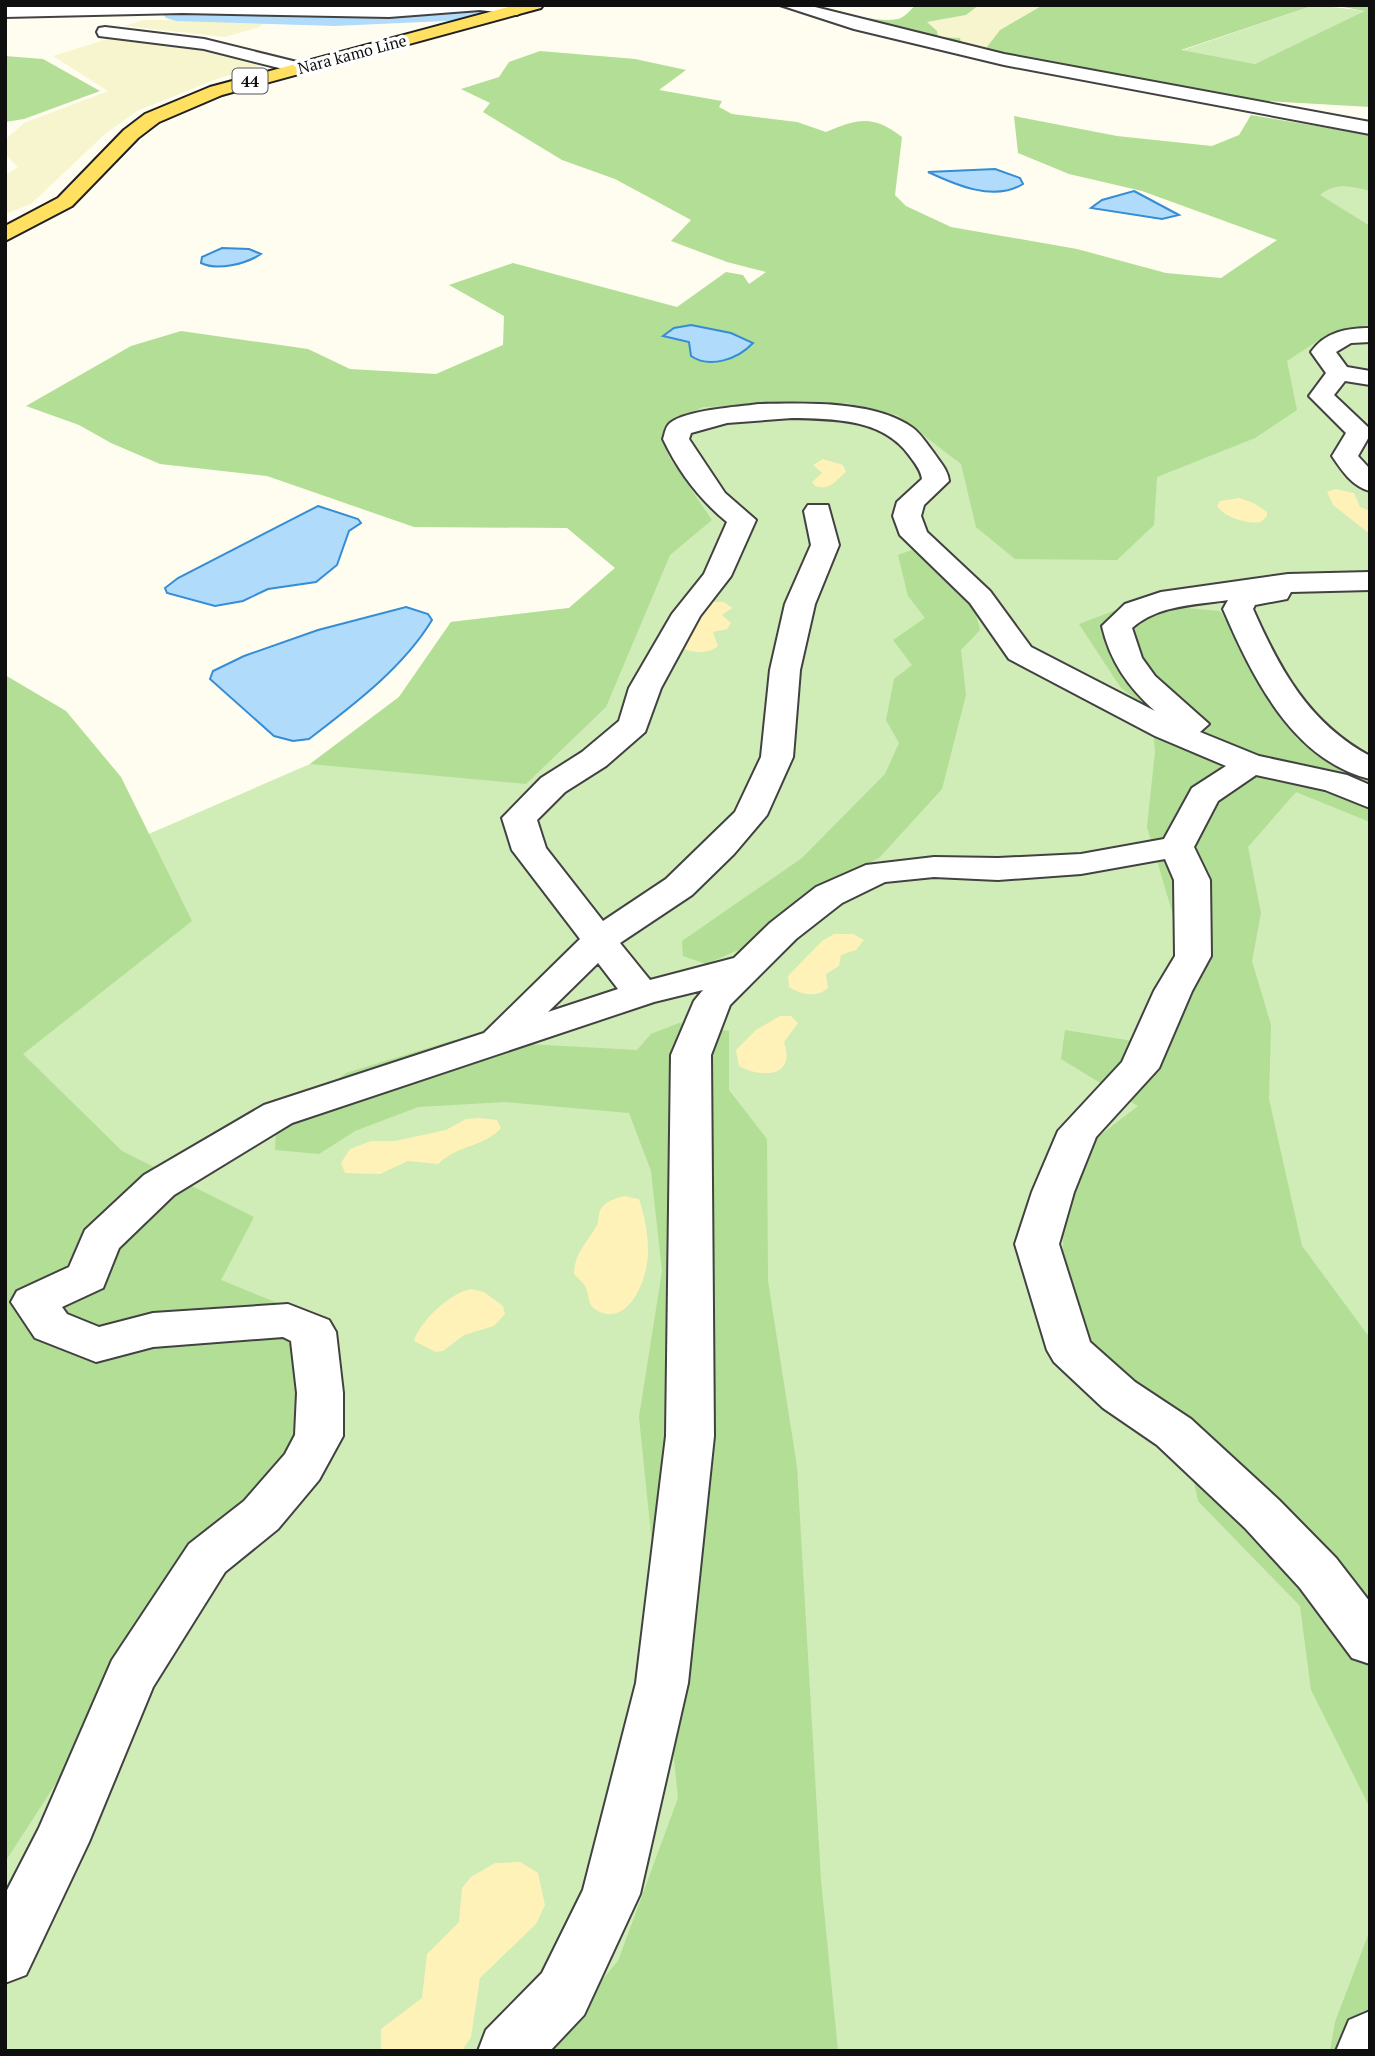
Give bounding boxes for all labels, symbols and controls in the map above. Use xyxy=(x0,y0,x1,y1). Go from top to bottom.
street label: Nara kamo Line xyxy=(295,29,409,79)
road number: 44 xyxy=(232,68,268,94)

